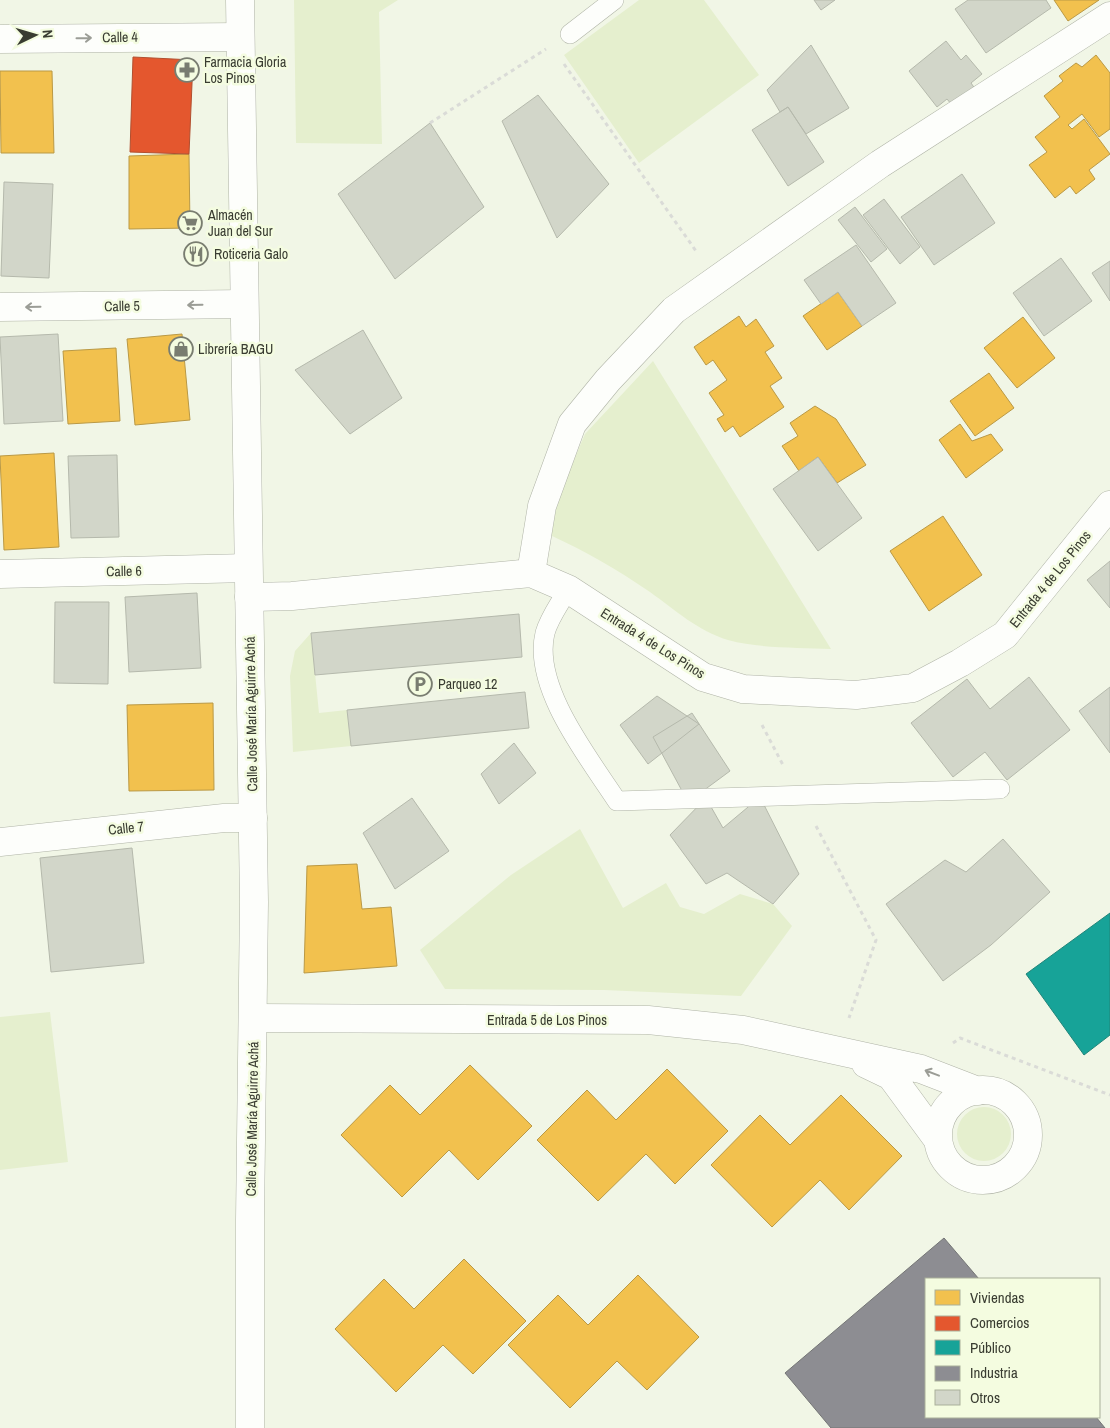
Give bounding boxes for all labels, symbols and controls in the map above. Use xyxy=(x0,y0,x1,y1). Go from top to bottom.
north arrow xyxy=(10,10,60,60)
street label: Calle 4 xyxy=(102,28,139,46)
text: N xyxy=(39,29,57,39)
one-way arrow xyxy=(75,33,91,43)
place label: Farmacia Gloria Los Pinos xyxy=(204,53,287,87)
pharmacy icon: Farmacia Gloria Los Pinos xyxy=(174,57,200,83)
place label: Almacén Juan del Sur xyxy=(207,206,273,240)
supermarket icon: Almacén Juan del Sur xyxy=(177,210,203,236)
restaurant icon: Roticeria Galo xyxy=(183,241,209,267)
place label: Roticeria Galo xyxy=(214,245,288,263)
street label: Calle 5 xyxy=(104,297,140,315)
one-way arrow xyxy=(188,300,204,310)
one-way arrow xyxy=(25,302,42,312)
shop icon: Librería BAGU xyxy=(168,336,194,362)
place label: Librería BAGU xyxy=(198,340,273,358)
street label: Entrada 4 de Los Pinos xyxy=(1005,527,1095,631)
street label: Calle 6 xyxy=(106,562,142,580)
street label: Entrada 4 de Los Pinos xyxy=(597,604,709,683)
street label: Calle José María Aguirre Achá xyxy=(241,636,261,792)
parking icon: Parqueo 12 xyxy=(407,671,433,697)
place label: Parqueo 12 xyxy=(438,675,497,693)
street label: Calle 7 xyxy=(107,817,145,839)
street label: Entrada 5 de Los Pinos xyxy=(487,1011,607,1029)
street label: Calle José María Aguirre Achá xyxy=(242,1041,262,1197)
one-way arrow xyxy=(925,1068,941,1077)
legend xyxy=(925,1278,1100,1418)
text: Viviendas xyxy=(970,1287,1025,1308)
text: Comercios xyxy=(970,1312,1029,1333)
text: Público xyxy=(970,1337,1011,1358)
text: Industria xyxy=(970,1362,1018,1383)
text: Otros xyxy=(970,1387,1000,1408)

